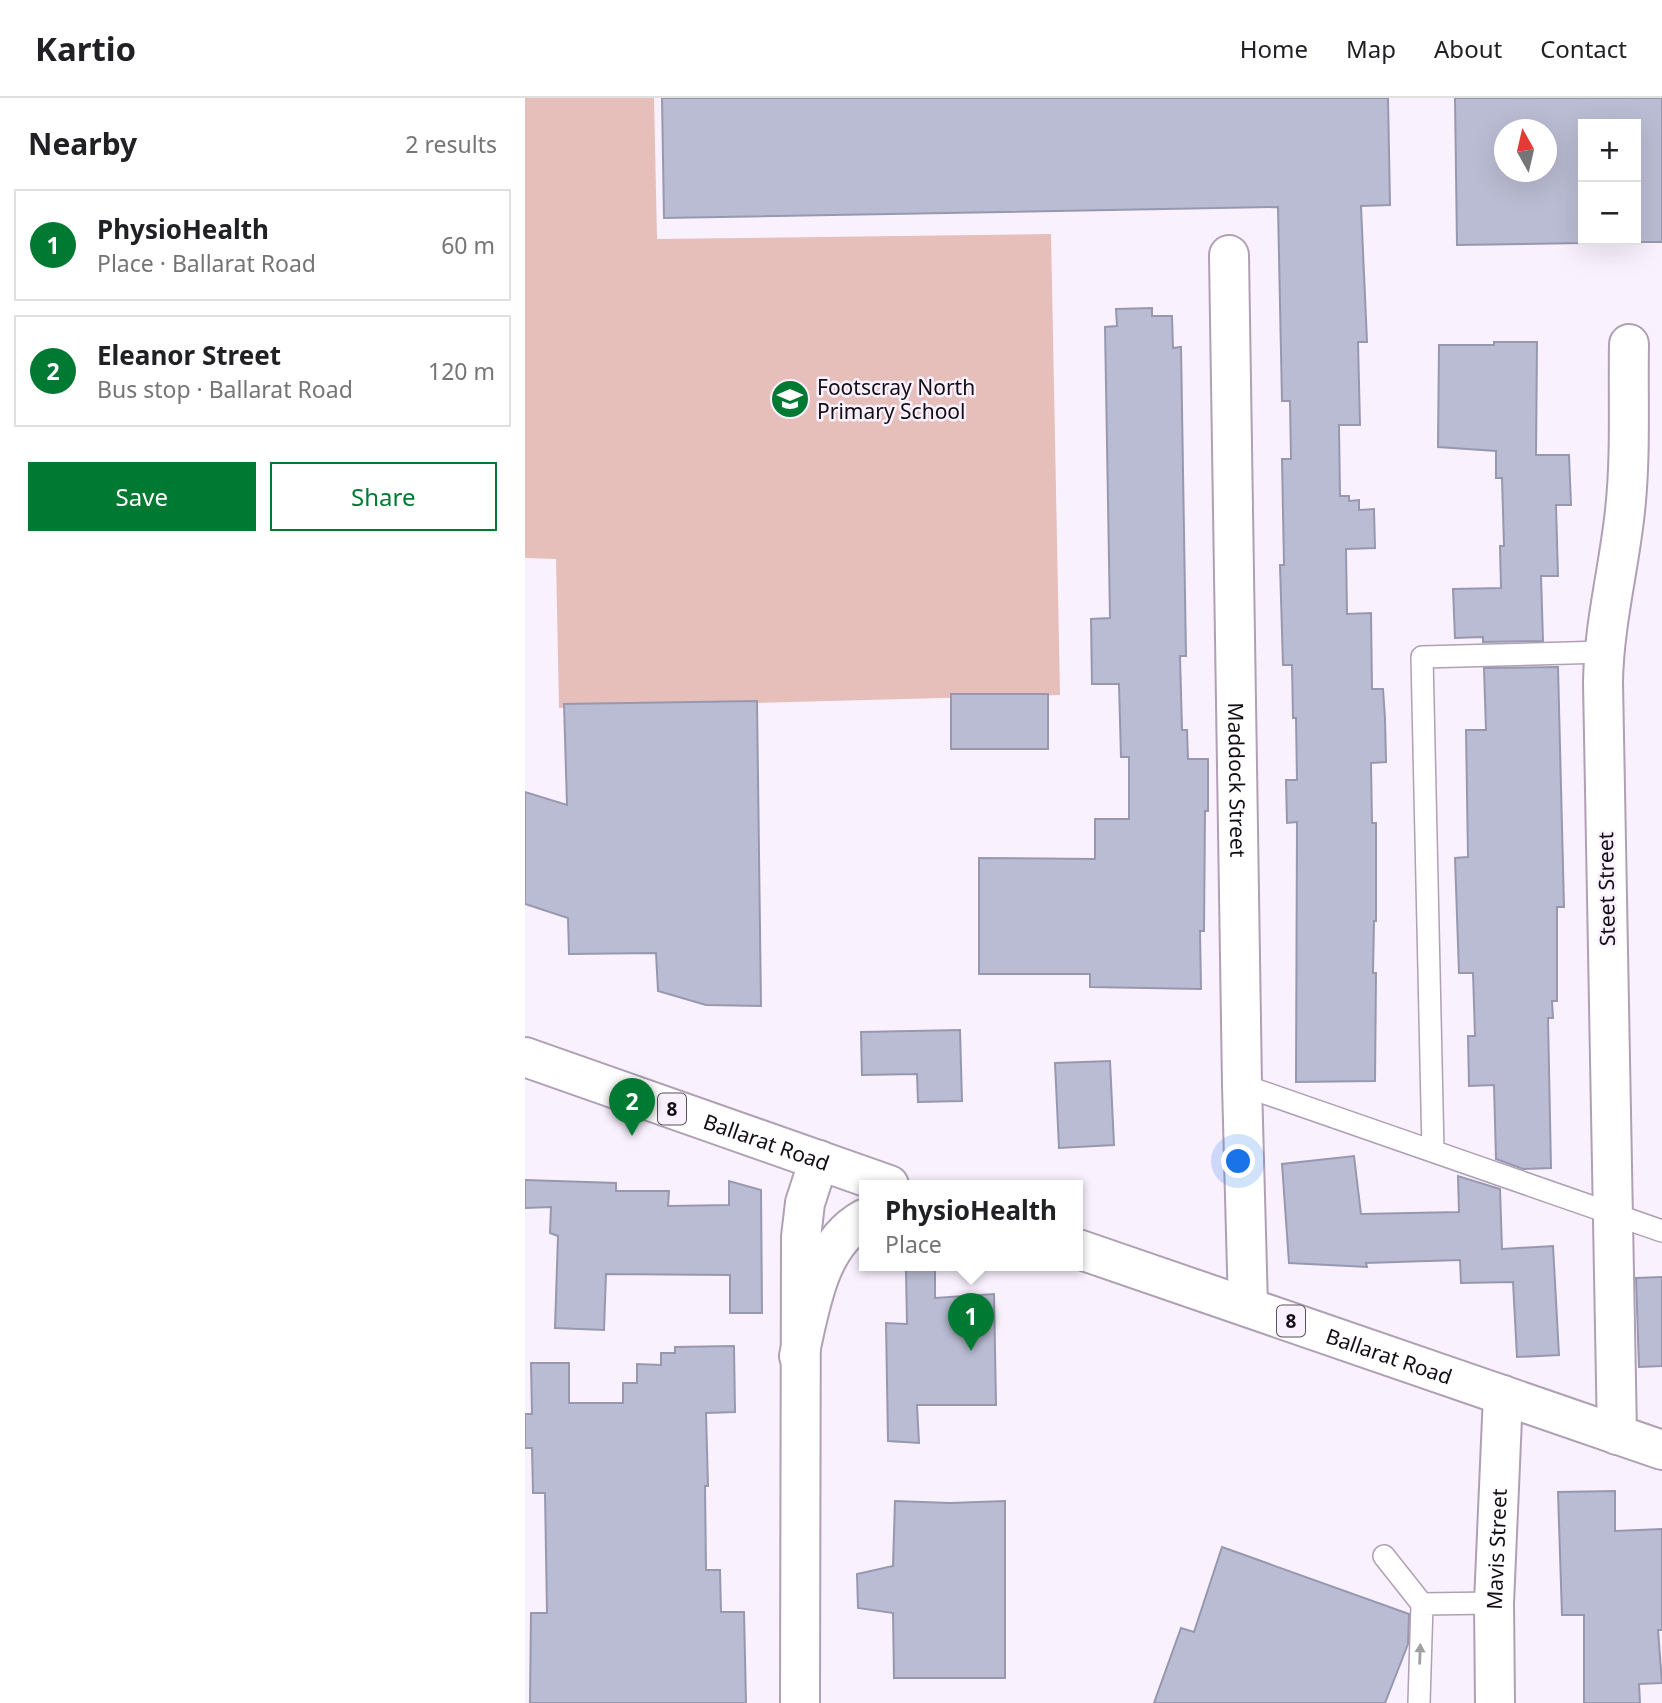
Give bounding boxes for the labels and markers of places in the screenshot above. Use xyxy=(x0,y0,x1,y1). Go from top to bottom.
place label: Footscray North Primary School xyxy=(817,373,975,425)
school or university icon: Footscray North Primary School xyxy=(769,378,811,420)
pin: 2 xyxy=(609,1078,655,1136)
pin: 1 xyxy=(948,1293,994,1351)

